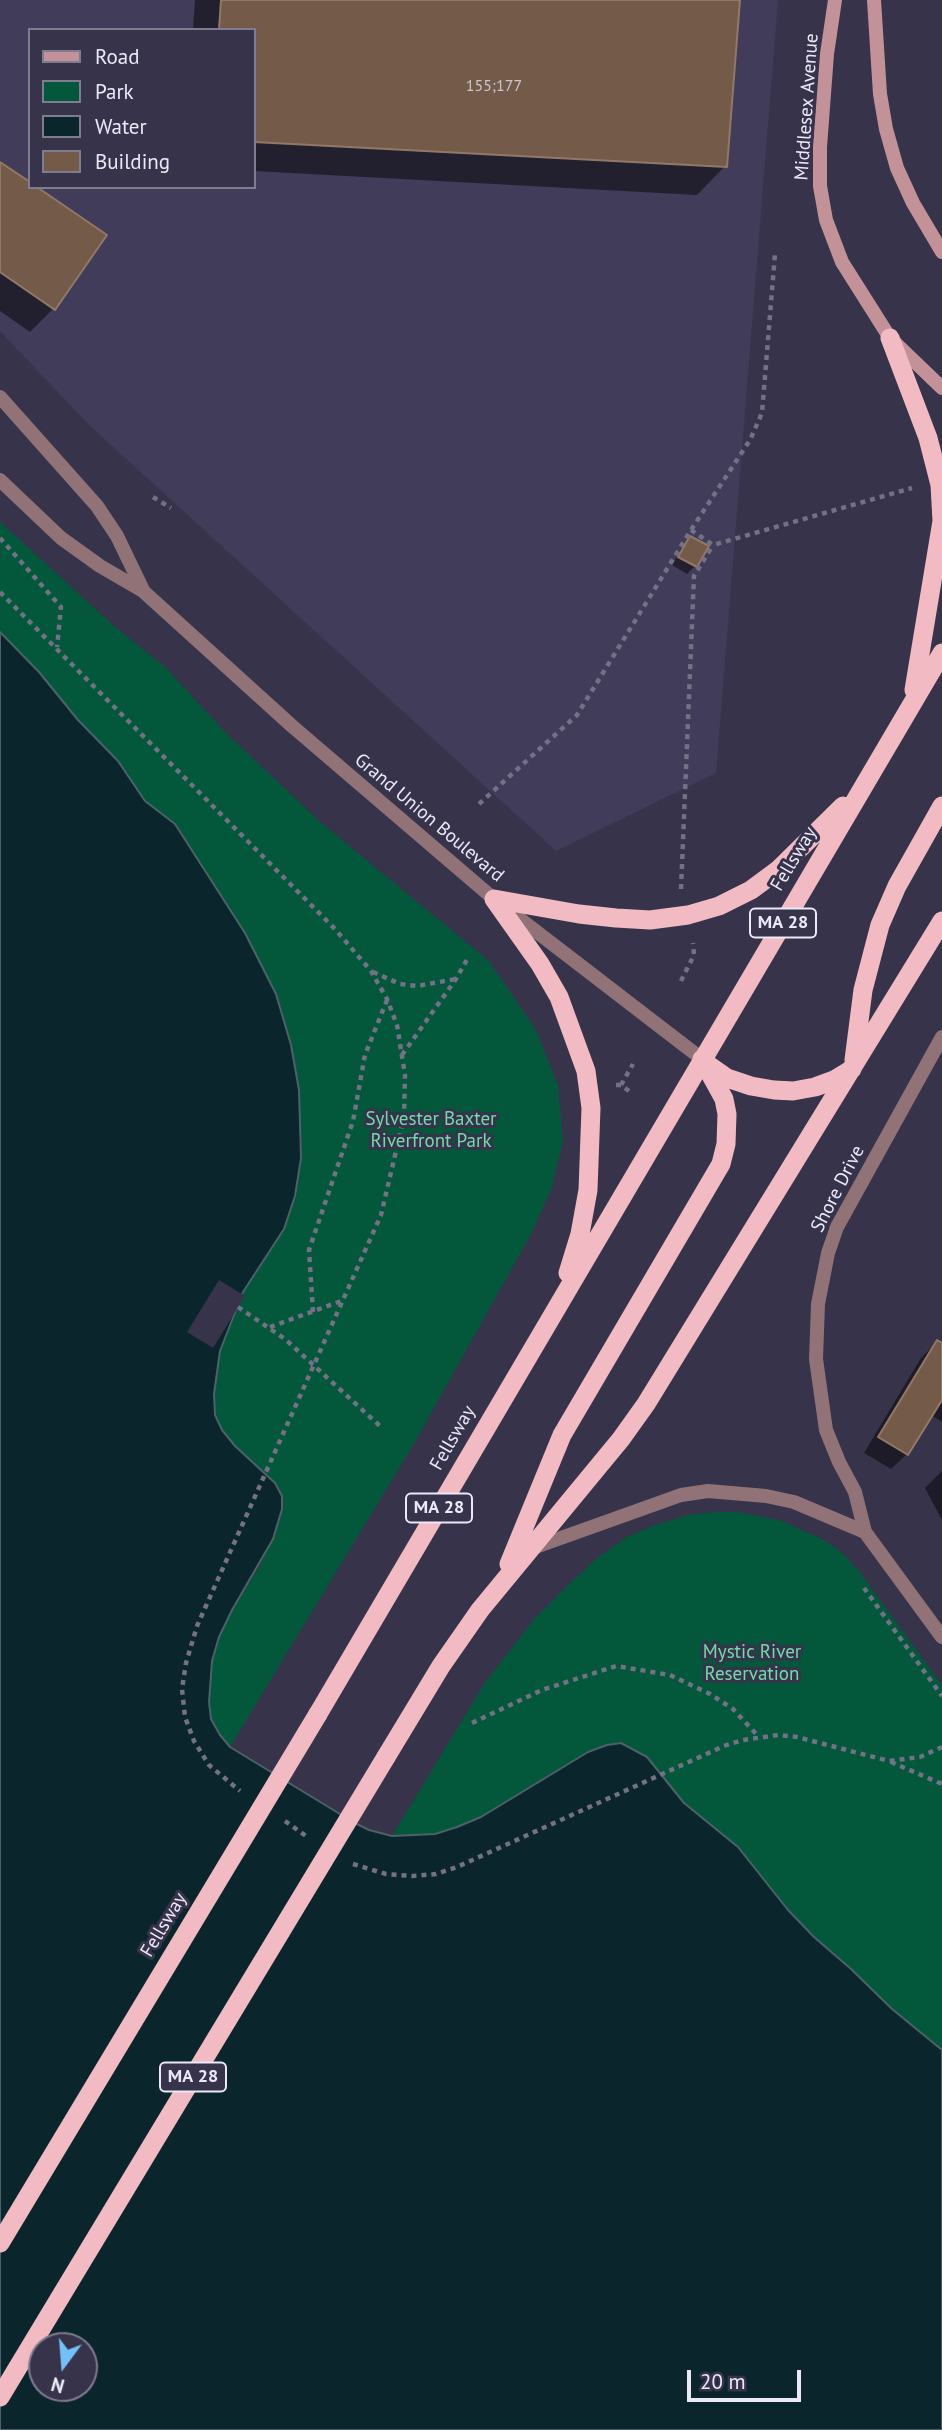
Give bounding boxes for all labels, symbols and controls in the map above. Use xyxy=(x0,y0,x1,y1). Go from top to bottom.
legend xyxy=(28,28,256,189)
street label: Middlesex Avenue xyxy=(790,33,824,181)
text: Road xyxy=(95,43,139,70)
house number: 155;177 xyxy=(466,76,522,96)
text: Park xyxy=(95,78,134,105)
text: Water xyxy=(95,113,147,140)
text: Building xyxy=(95,148,170,175)
street label: Grand Union Boulevard xyxy=(350,749,508,887)
street label: Fellsway xyxy=(766,823,822,895)
road number: MA 28 xyxy=(750,908,816,938)
park label: Sylvester Baxter Riverfront Park xyxy=(365,1109,497,1153)
street label: Shore Drive xyxy=(806,1142,870,1236)
street label: Fellsway xyxy=(425,1402,481,1474)
road number: MA 28 xyxy=(406,1493,472,1522)
park label: Mystic River Reservation xyxy=(703,1642,801,1686)
street label: Fellsway xyxy=(136,1889,192,1961)
road number: MA 28 xyxy=(160,2062,226,2092)
north arrow xyxy=(28,2332,98,2402)
scale bar xyxy=(690,2356,804,2400)
text: 20 m xyxy=(700,2368,746,2395)
text: N xyxy=(48,2372,67,2399)

